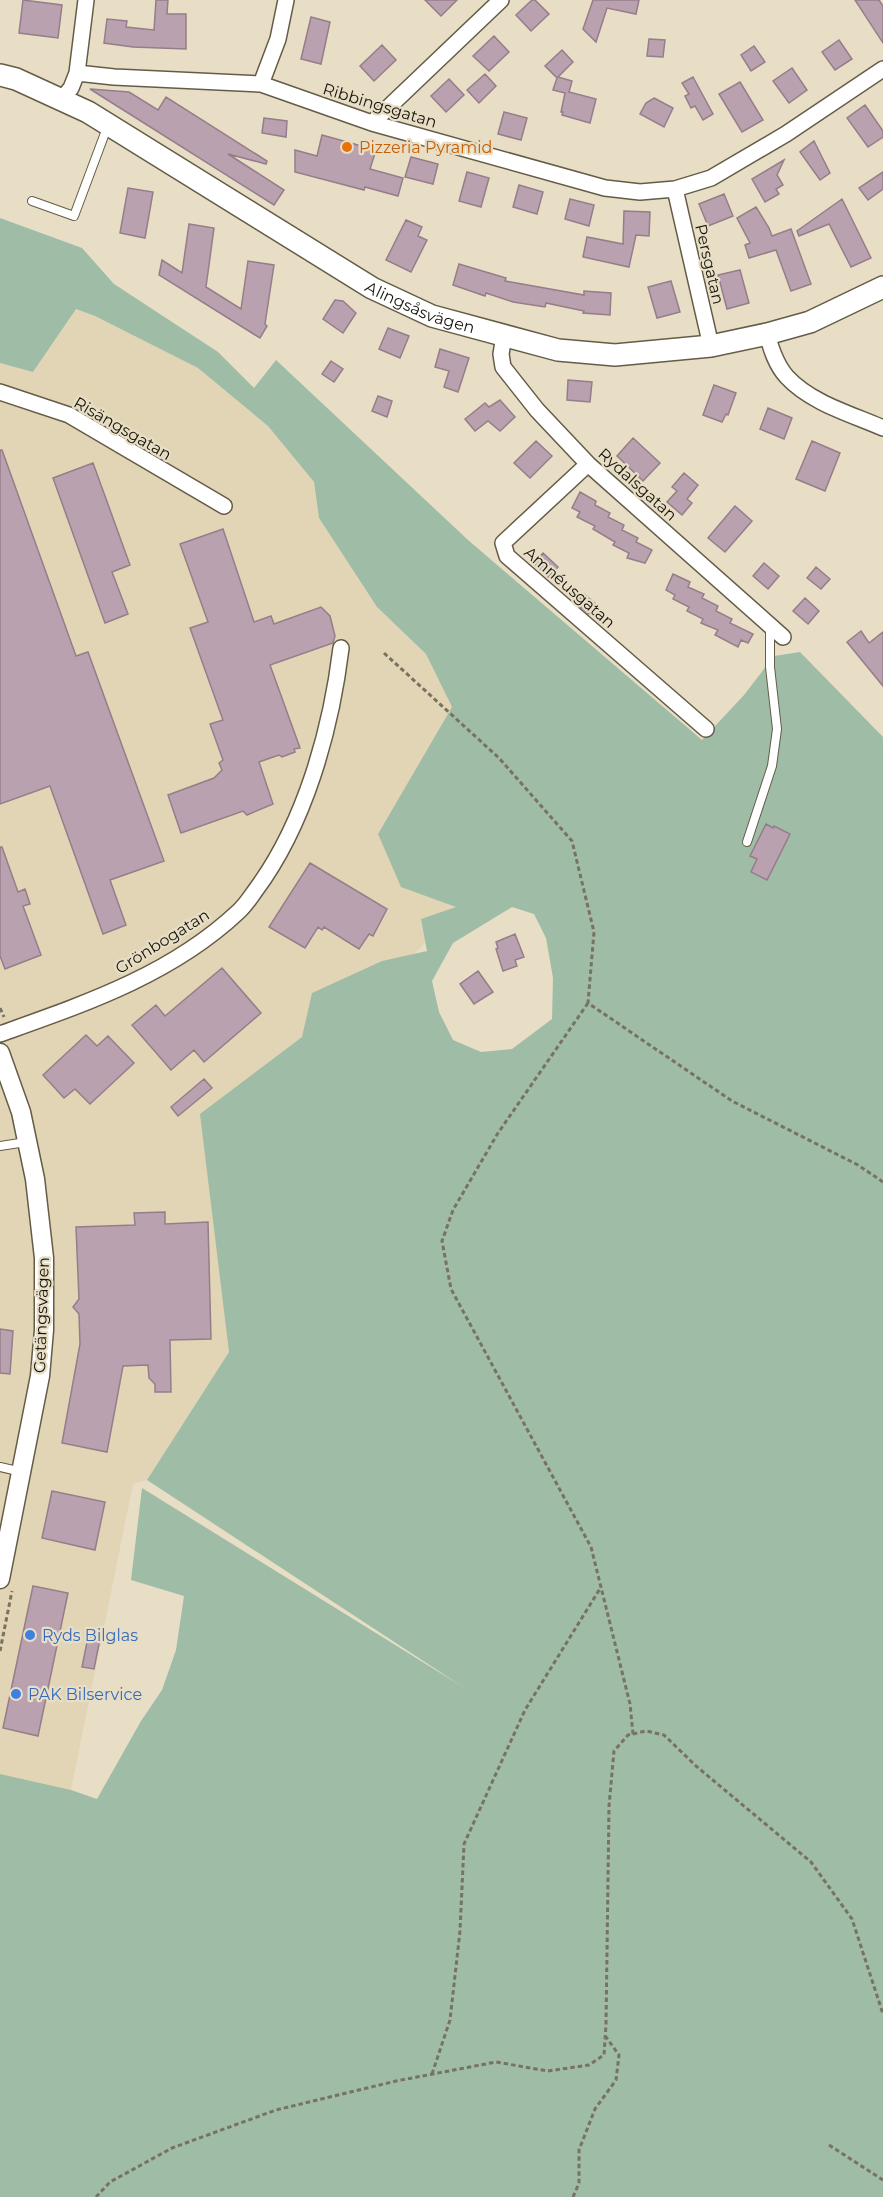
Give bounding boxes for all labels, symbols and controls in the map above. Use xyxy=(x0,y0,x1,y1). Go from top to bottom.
street label: Ribbingsgatan xyxy=(321,79,439,132)
place label: Pizzeria Pyramid xyxy=(359,138,492,157)
marker: Pizzeria Pyramid xyxy=(340,140,354,154)
street label: Persgatan xyxy=(691,222,728,306)
street label: Alingsåsvägen xyxy=(362,277,477,337)
street label: Risängsgatan xyxy=(71,393,175,464)
street label: Rydalsgatan xyxy=(594,444,681,525)
street label: Amnéusgatan xyxy=(520,543,619,632)
street label: Grönbogatan xyxy=(112,905,213,978)
street label: Getängsvägen xyxy=(30,1257,53,1373)
place label: Ryds Bilglas xyxy=(42,1626,138,1645)
marker: Ryds Bilglas xyxy=(23,1628,37,1642)
place label: PAK Bilservice xyxy=(28,1685,142,1704)
marker: PAK Bilservice xyxy=(9,1687,23,1701)

